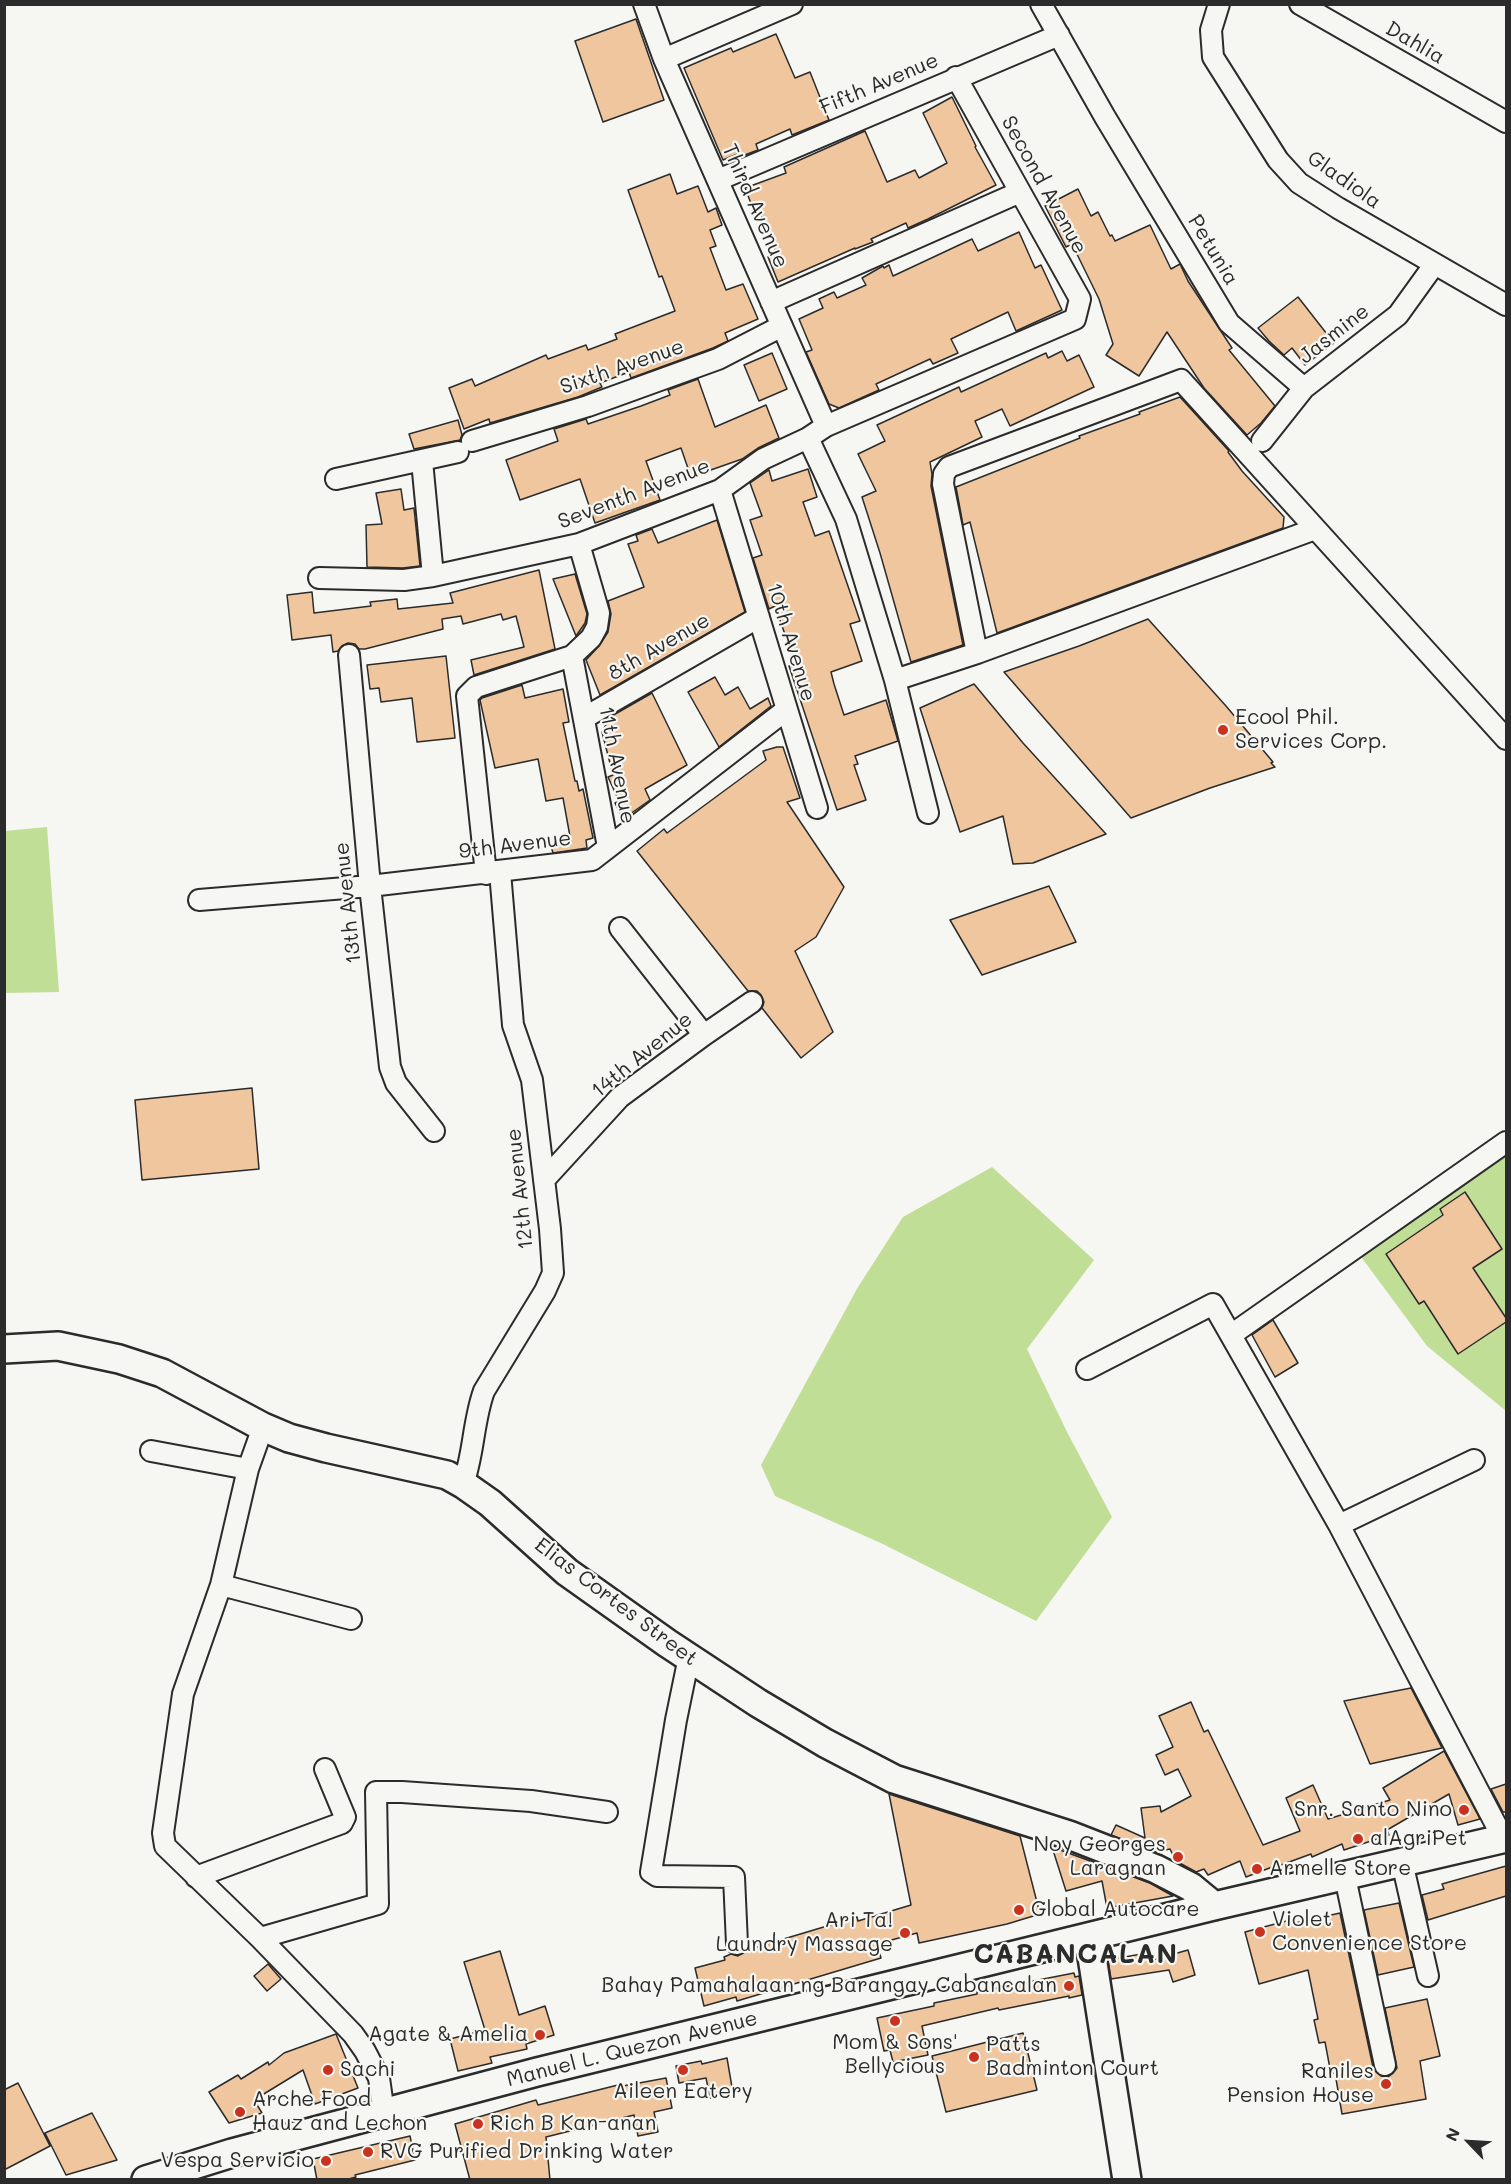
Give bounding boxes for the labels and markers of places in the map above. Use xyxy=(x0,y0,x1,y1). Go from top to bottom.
place label: Ecool Phil. Services Corp. xyxy=(1235,705,1387,755)
marker: Ecool Phil. Services Corp. xyxy=(1216,723,1230,737)
place label: Snr. Santo Nino xyxy=(1294,1797,1452,1823)
marker: Snr. Santo Nino xyxy=(1457,1803,1471,1817)
place label: alAgriPet xyxy=(1370,1826,1467,1852)
place label: Noy Georges Laragnan xyxy=(1033,1832,1166,1882)
marker: alAgriPet xyxy=(1351,1832,1365,1846)
marker: Noy Georges Laragnan xyxy=(1171,1850,1185,1864)
place label: Armelle Store xyxy=(1269,1856,1411,1882)
marker: Armelle Store xyxy=(1250,1862,1264,1876)
place label: Global Autocare xyxy=(1031,1897,1199,1923)
marker: Global Autocare xyxy=(1012,1903,1026,1917)
place label: Violet Convenience Store xyxy=(1272,1907,1467,1957)
place label: Ari Ta! Laundry Massage xyxy=(716,1908,893,1958)
marker: Violet Convenience Store xyxy=(1253,1925,1267,1939)
marker: Ari Ta! Laundry Massage xyxy=(898,1926,912,1940)
place label: Bahay Pamahalaan ng Barangay Cabancalan xyxy=(601,1973,1057,1999)
marker: Bahay Pamahalaan ng Barangay Cabancalan xyxy=(1062,1979,1076,1993)
marker: Mom & Sons' Bellycious xyxy=(888,2014,902,2028)
place label: Agate & Amelia xyxy=(368,2022,528,2048)
marker: Agate & Amelia xyxy=(533,2028,547,2042)
place label: Mom & Sons' Bellycious xyxy=(832,2030,958,2080)
place label: Patts Badminton Court xyxy=(986,2032,1159,2082)
marker: Patts Badminton Court xyxy=(967,2050,981,2064)
place label: Sachi xyxy=(340,2057,396,2083)
place label: Raniles Pension House xyxy=(1227,2059,1374,2109)
marker: Sachi xyxy=(321,2063,335,2077)
marker: Aileen Eatery xyxy=(676,2063,690,2077)
marker: Raniles Pension House xyxy=(1379,2077,1393,2091)
place label: Aileen Eatery xyxy=(613,2079,753,2105)
place label: Arche Food Hauz and Lechon xyxy=(252,2087,427,2137)
marker: Arche Food Hauz and Lechon xyxy=(233,2105,247,2119)
place label: Rich B Kan-anan xyxy=(490,2111,656,2137)
marker: Rich B Kan-anan xyxy=(471,2117,485,2131)
place label: RVG Purified Drinking Water xyxy=(380,2139,674,2165)
marker: RVG Purified Drinking Water xyxy=(361,2145,375,2159)
place label: Vespa Servicio xyxy=(160,2148,314,2174)
marker: Vespa Servicio xyxy=(319,2154,333,2168)

